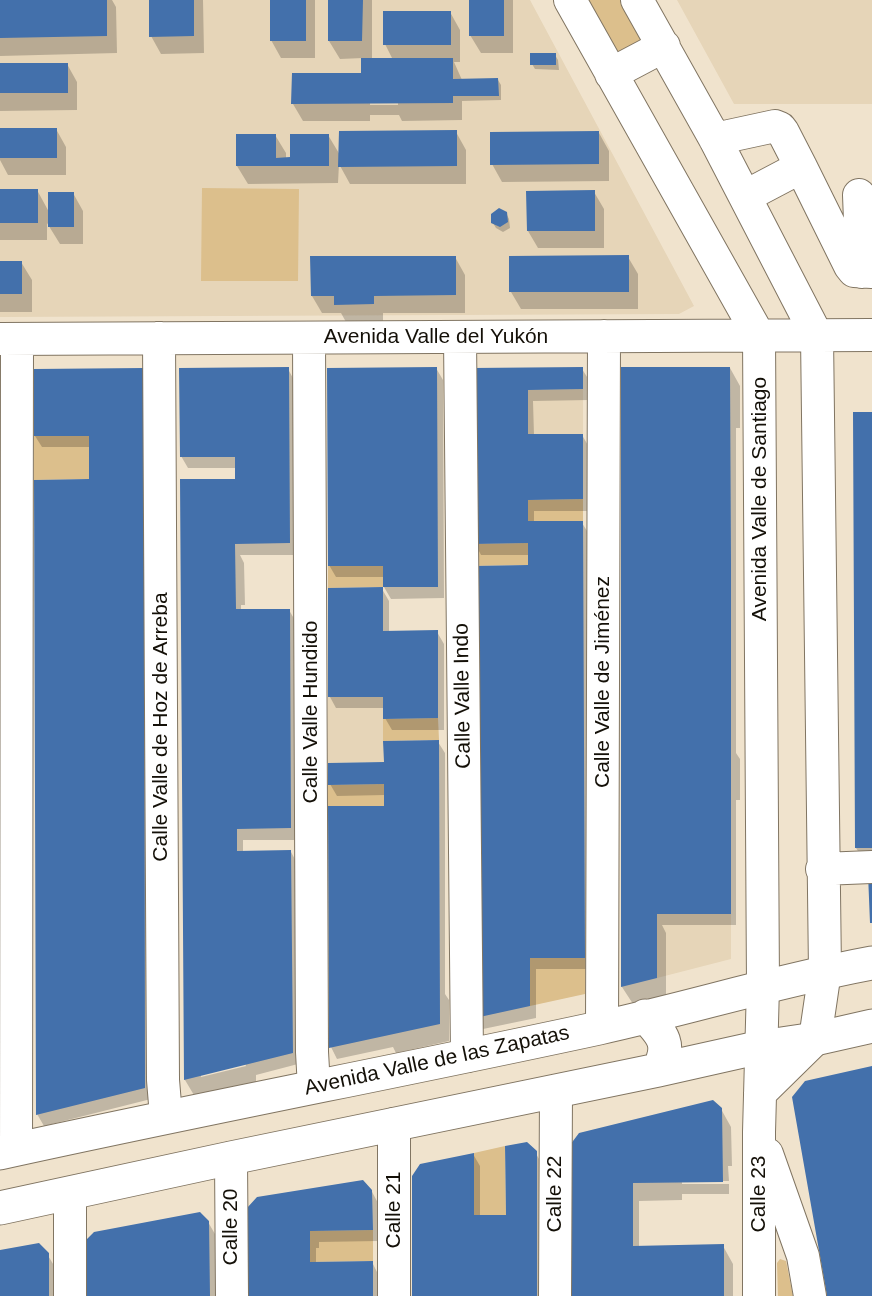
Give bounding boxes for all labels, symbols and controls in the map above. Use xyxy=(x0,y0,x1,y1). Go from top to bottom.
street label: Avenida Valle del Yukón xyxy=(324,324,548,350)
street label: Avenida Valle de Santiago xyxy=(747,377,773,621)
street label: Calle Valle de Jiménez xyxy=(590,576,616,788)
street label: Calle Valle de Hoz de Arreba xyxy=(148,592,174,862)
street label: Calle Valle Hundido xyxy=(298,621,324,803)
street label: Calle Valle Indo xyxy=(449,623,477,769)
street label: Avenida Valle de las Zapatas xyxy=(302,1021,572,1101)
street label: Calle 22 xyxy=(542,1155,568,1233)
street label: Calle 23 xyxy=(746,1155,772,1233)
street label: Calle 21 xyxy=(381,1171,407,1249)
street label: Calle 20 xyxy=(218,1188,244,1266)

